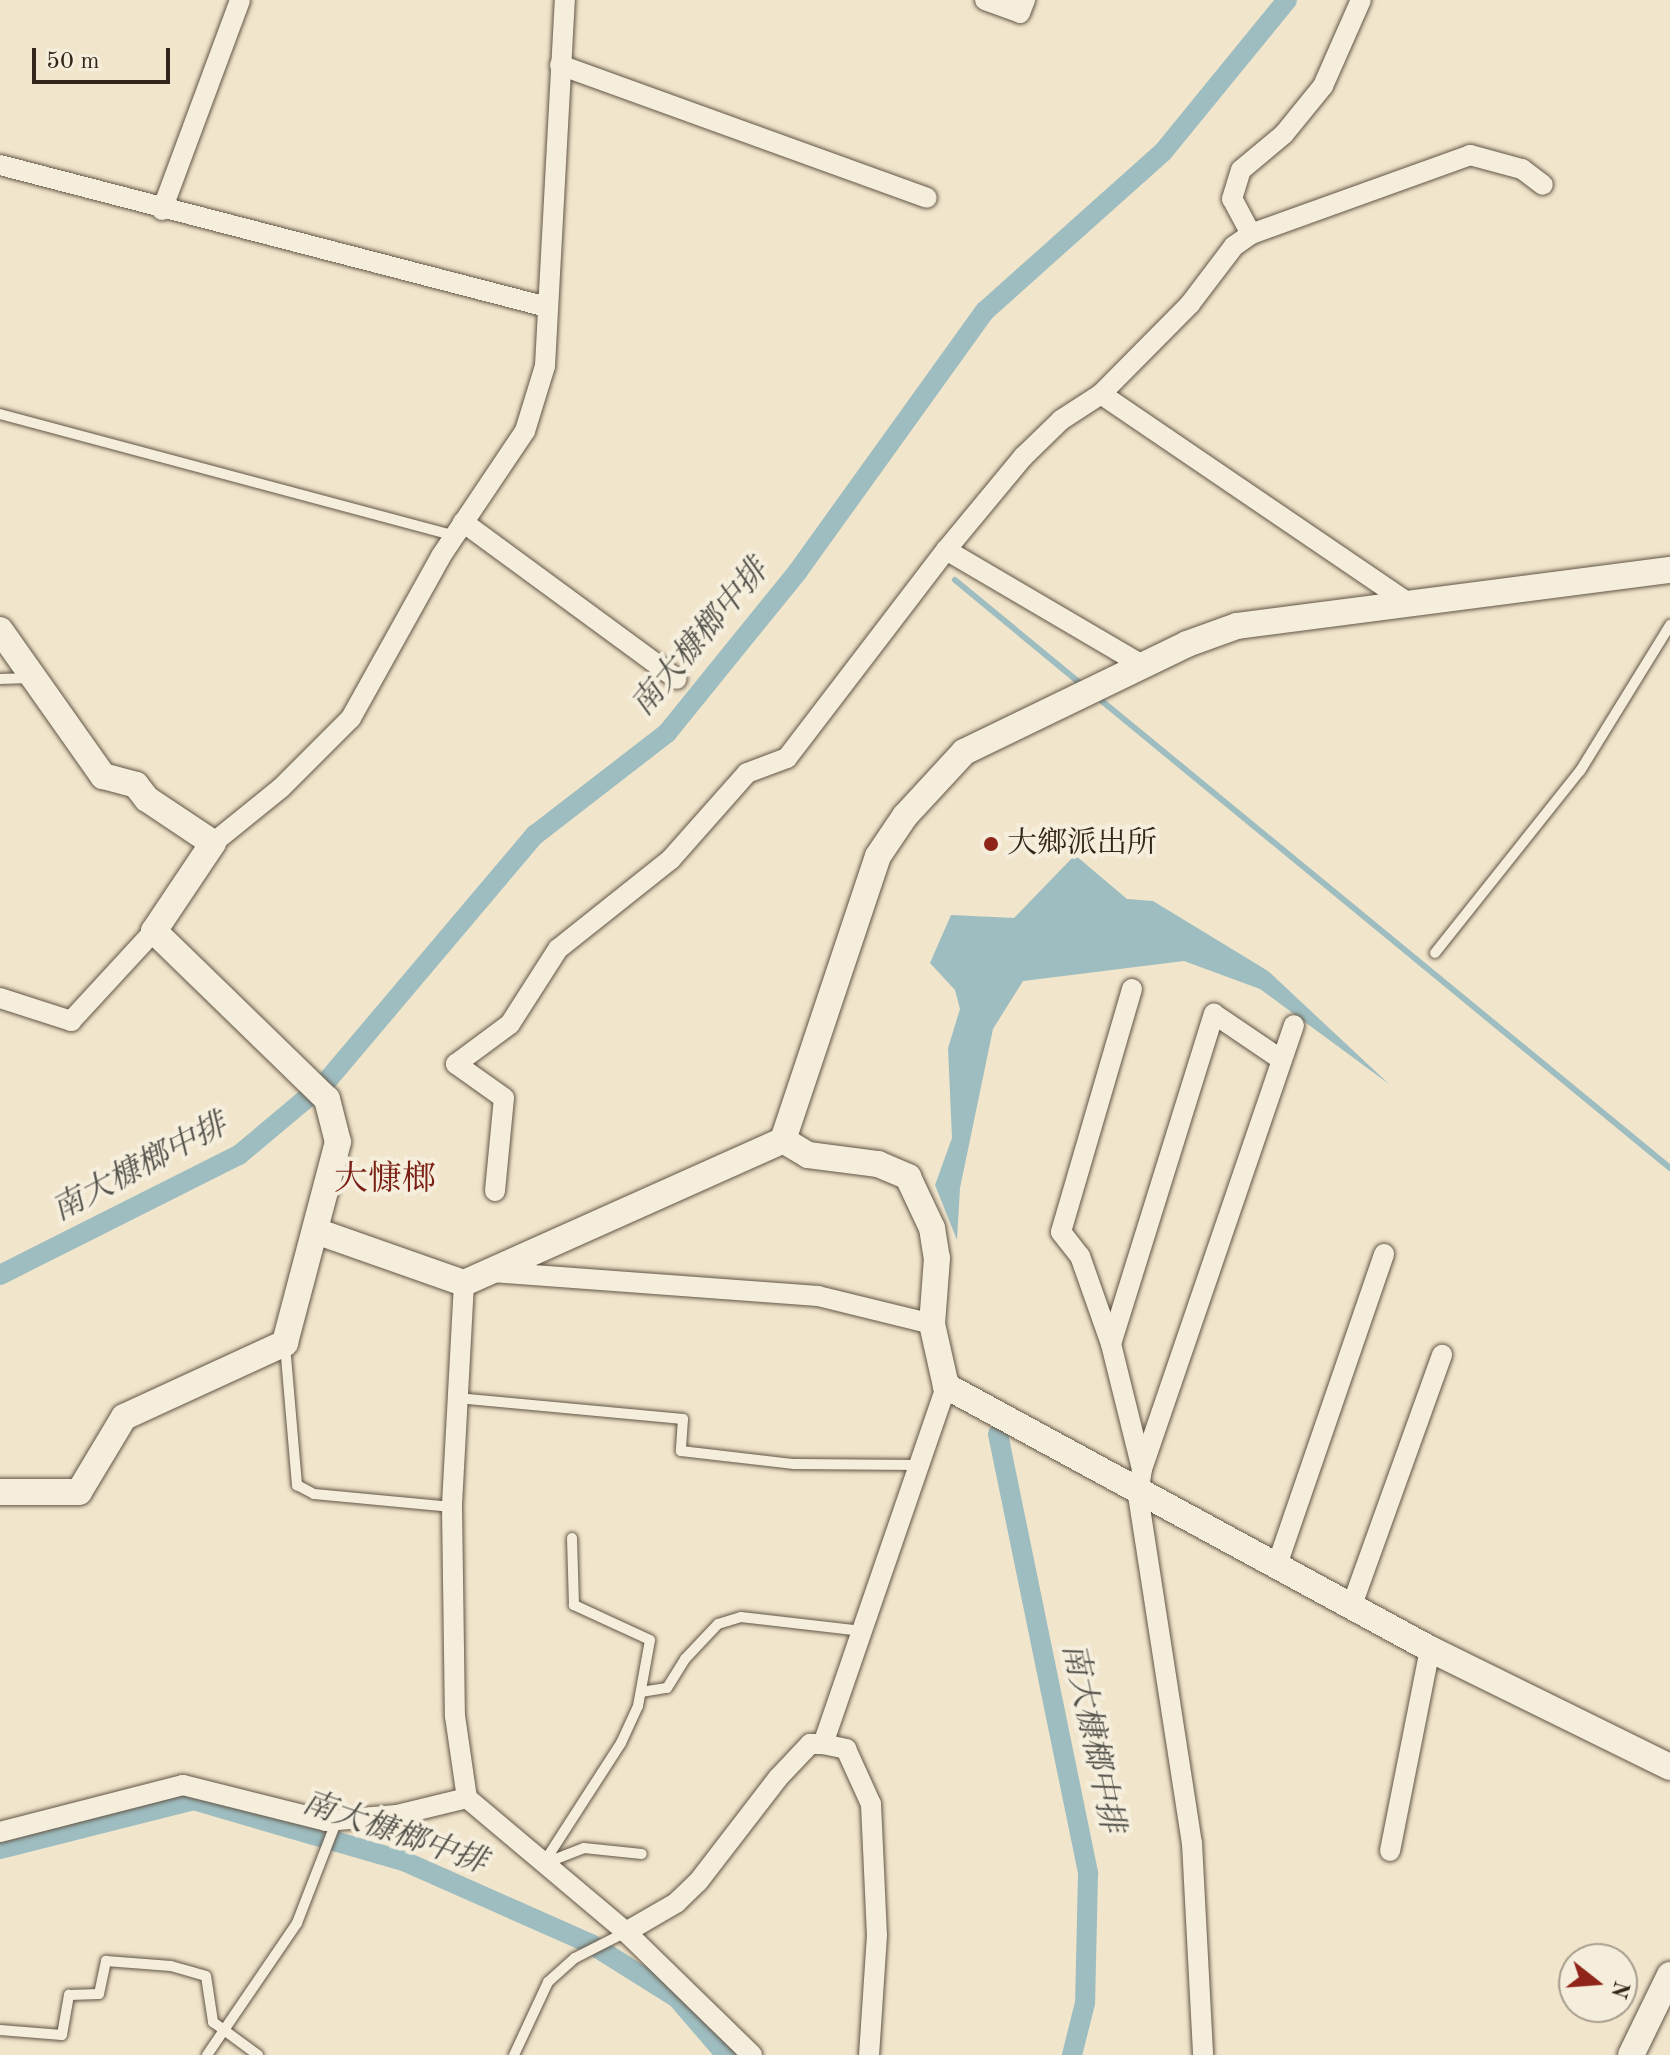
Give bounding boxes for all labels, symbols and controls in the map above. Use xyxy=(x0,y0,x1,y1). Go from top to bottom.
scale bar xyxy=(36,32,174,82)
text: 50 m xyxy=(46,50,100,74)
water label: 南大槺榔中排 xyxy=(625,553,777,725)
place label: 大鄉派出所 xyxy=(1007,826,1157,862)
marker: 大鄉派出所 xyxy=(982,835,1000,853)
water label: 南大槺榔中排 xyxy=(46,1107,234,1231)
district label: 大慷榔 xyxy=(334,1161,436,1201)
water label: 南大槺榔中排 xyxy=(1052,1640,1130,1836)
water label: 南大槺榔中排 xyxy=(297,1785,491,1883)
north arrow xyxy=(1558,1943,1638,2023)
text: N xyxy=(1606,1978,1632,2001)

